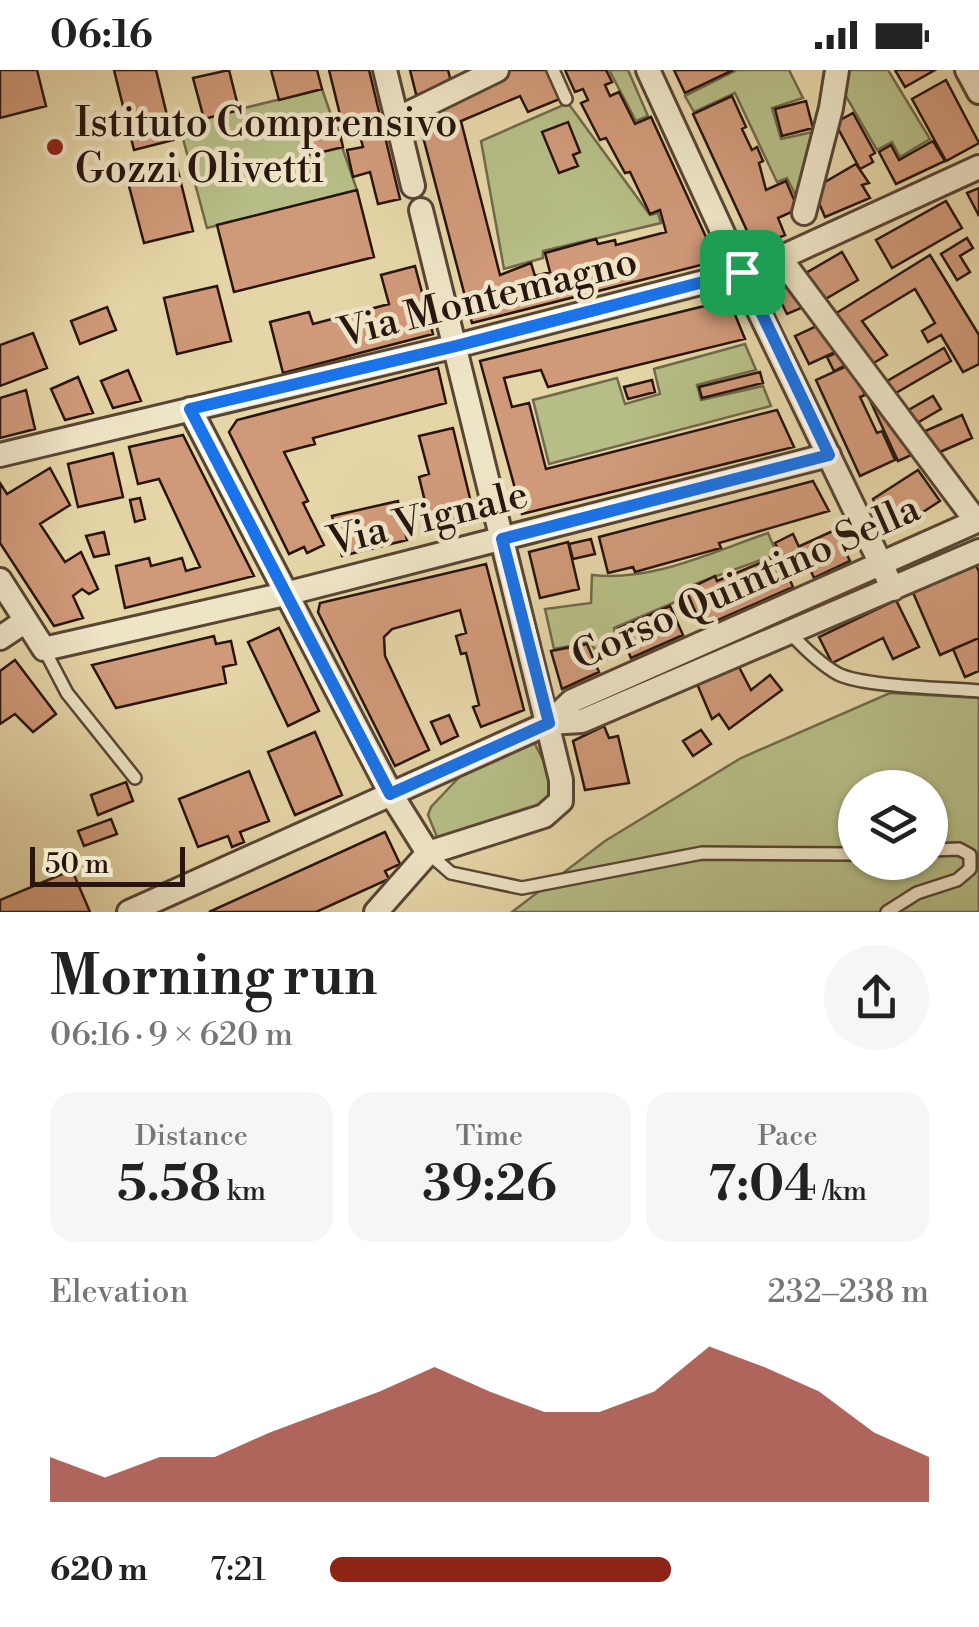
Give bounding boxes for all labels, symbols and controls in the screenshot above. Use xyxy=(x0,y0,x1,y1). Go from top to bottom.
text: 06:16 xyxy=(50,12,153,59)
place label: Istituto Comprensivo Gozzi Olivetti xyxy=(75,99,457,195)
marker: Istituto Comprensivo Gozzi Olivetti xyxy=(44,136,66,158)
pin xyxy=(700,230,785,315)
street label: Via Montemagno xyxy=(333,237,643,360)
icon: arrive xyxy=(715,245,770,300)
street label: Via Vignale xyxy=(322,470,533,569)
street label: Corso Quintino Sella xyxy=(564,483,928,682)
map controls xyxy=(838,770,948,880)
button: layers xyxy=(838,770,948,880)
scale bar xyxy=(30,842,185,886)
text: 50 m xyxy=(45,847,109,882)
text: Morning run xyxy=(50,943,378,1012)
button: share xyxy=(824,945,929,1050)
text: 06:16 · 9 × 620 m xyxy=(50,1015,293,1055)
text: Distance xyxy=(135,1119,248,1154)
text: Time xyxy=(456,1119,523,1154)
text: Pace xyxy=(757,1119,818,1154)
text: 5.58 xyxy=(117,1154,221,1216)
text: 39:26 xyxy=(422,1154,557,1216)
text: 7:04 xyxy=(708,1154,817,1216)
text: km xyxy=(221,1174,266,1209)
text: /km xyxy=(817,1174,867,1209)
text: Elevation xyxy=(50,1272,189,1312)
text: 232–238 m xyxy=(767,1272,929,1312)
text: 620 m xyxy=(50,1550,148,1590)
text: 7:21 xyxy=(210,1550,266,1590)

